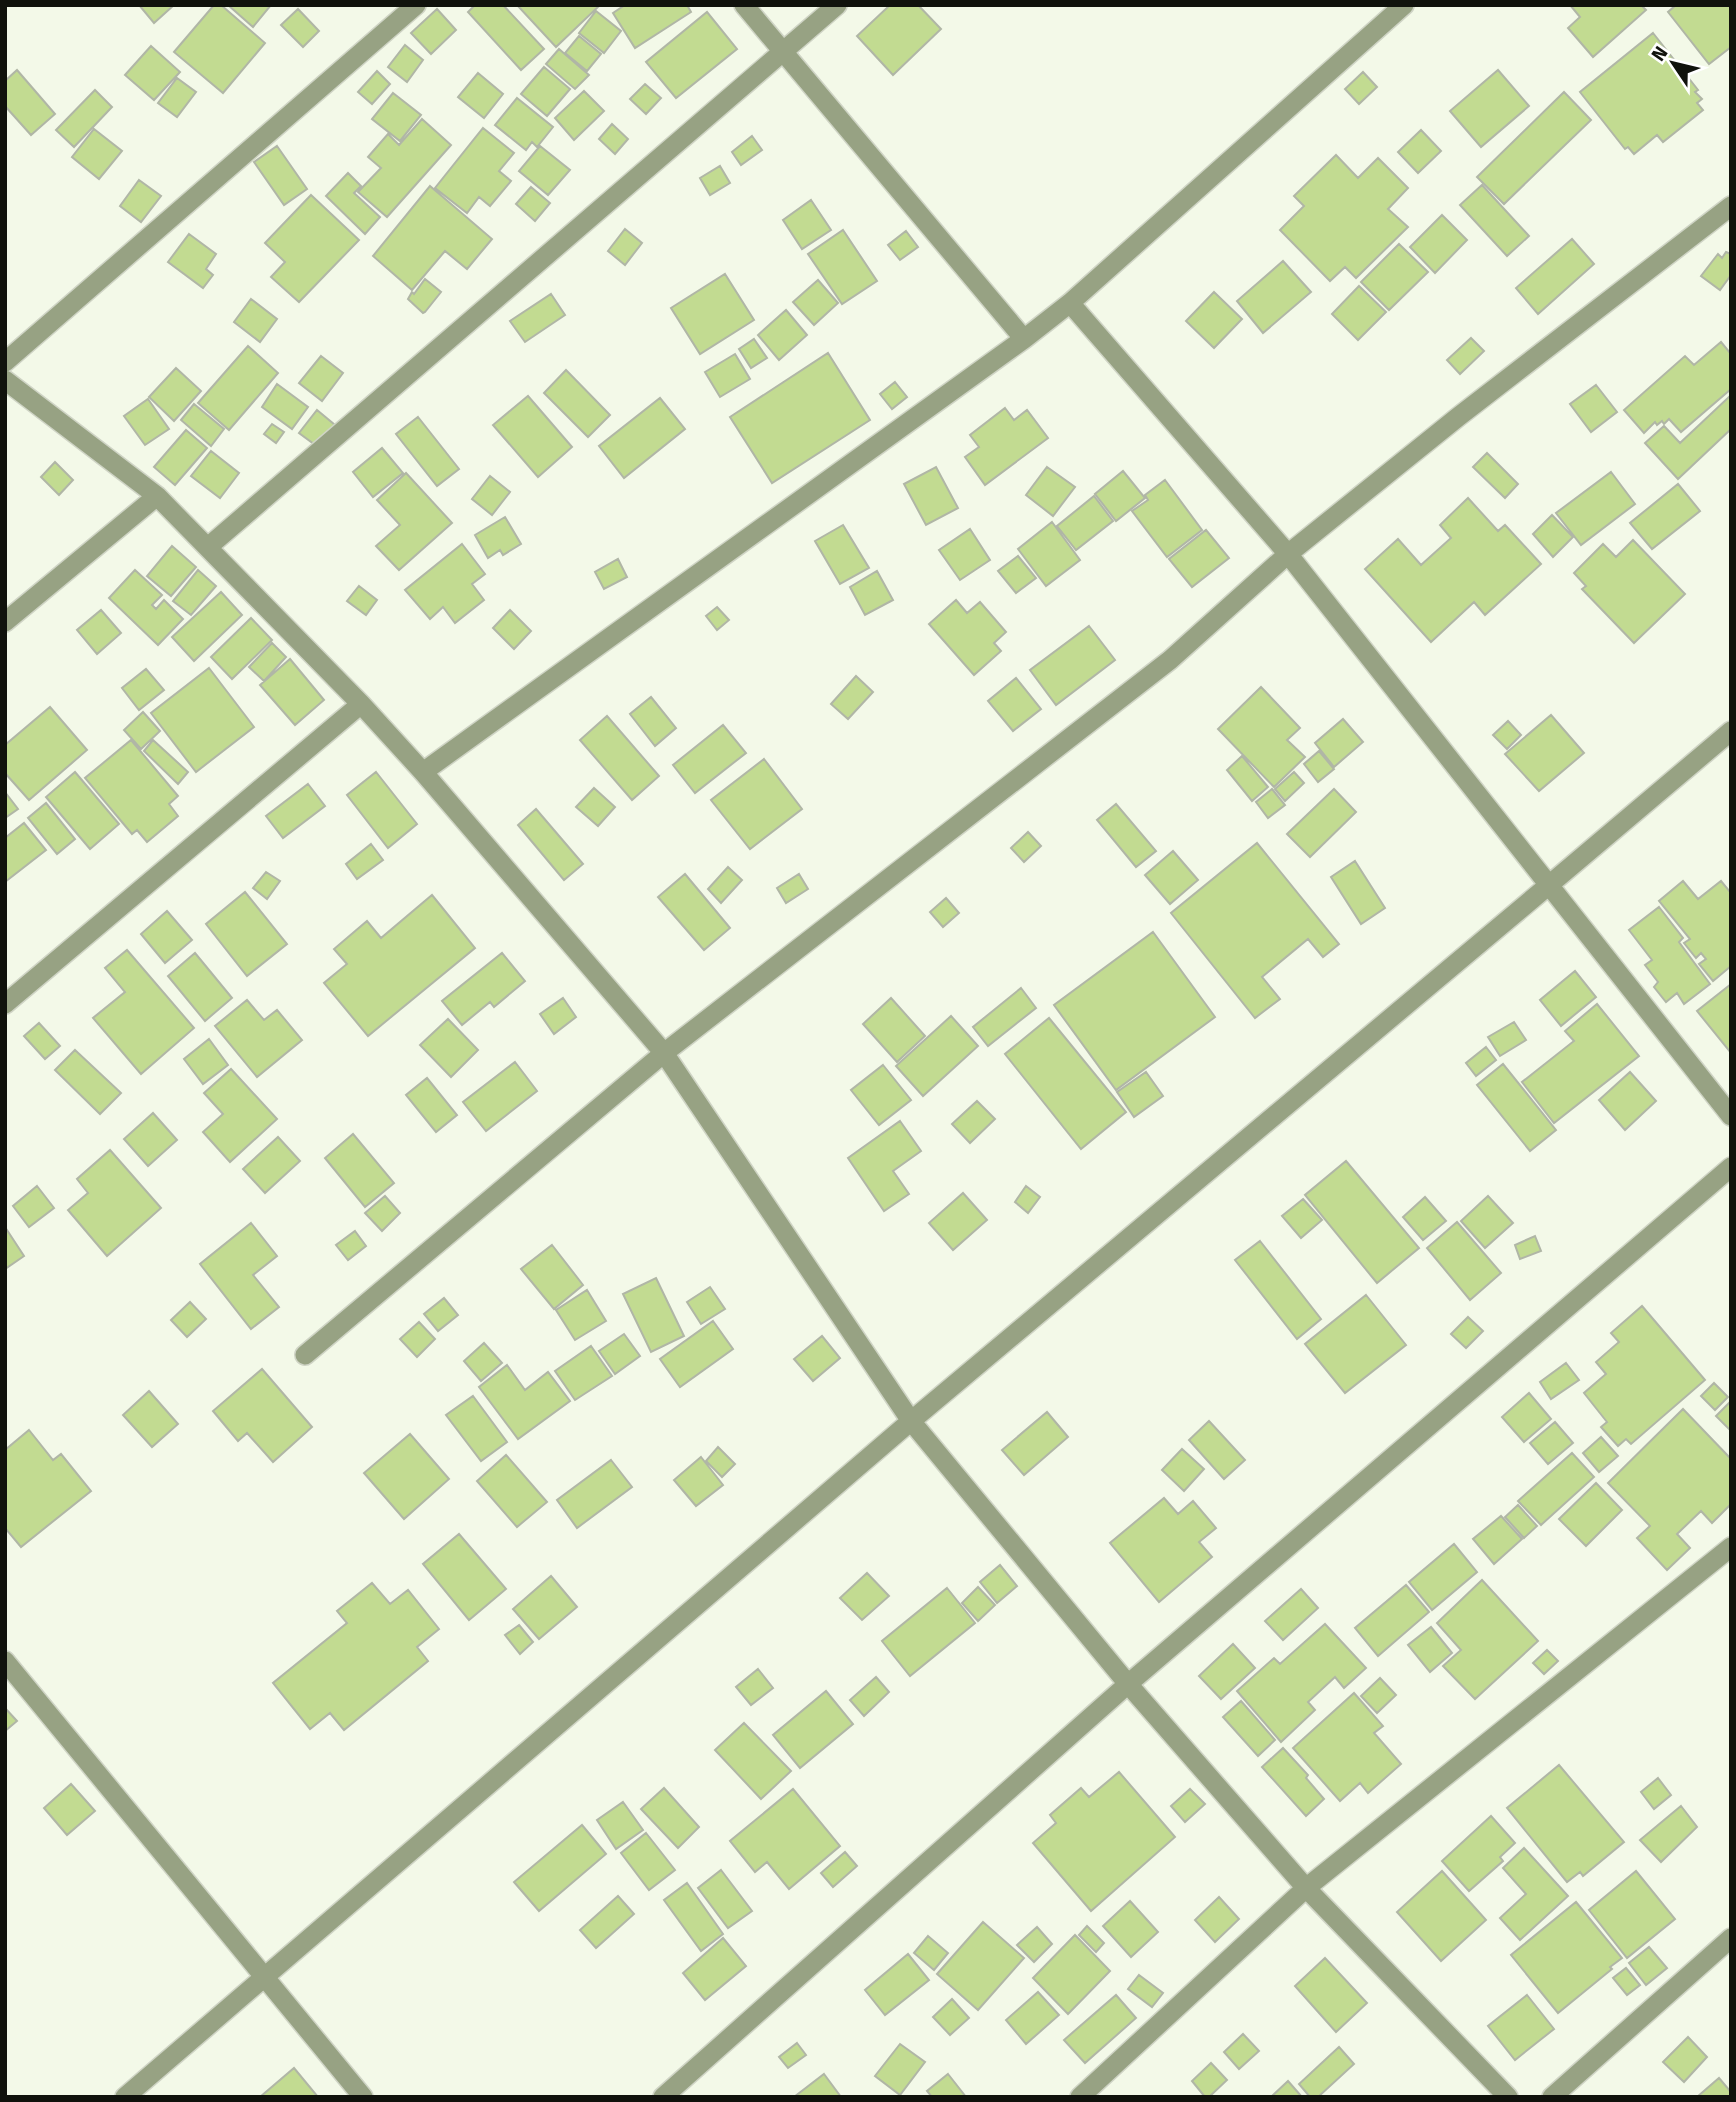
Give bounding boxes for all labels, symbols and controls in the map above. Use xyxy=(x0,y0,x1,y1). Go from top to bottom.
north arrow xyxy=(1638,28,1708,98)
text: N xyxy=(1646,42,1673,65)

